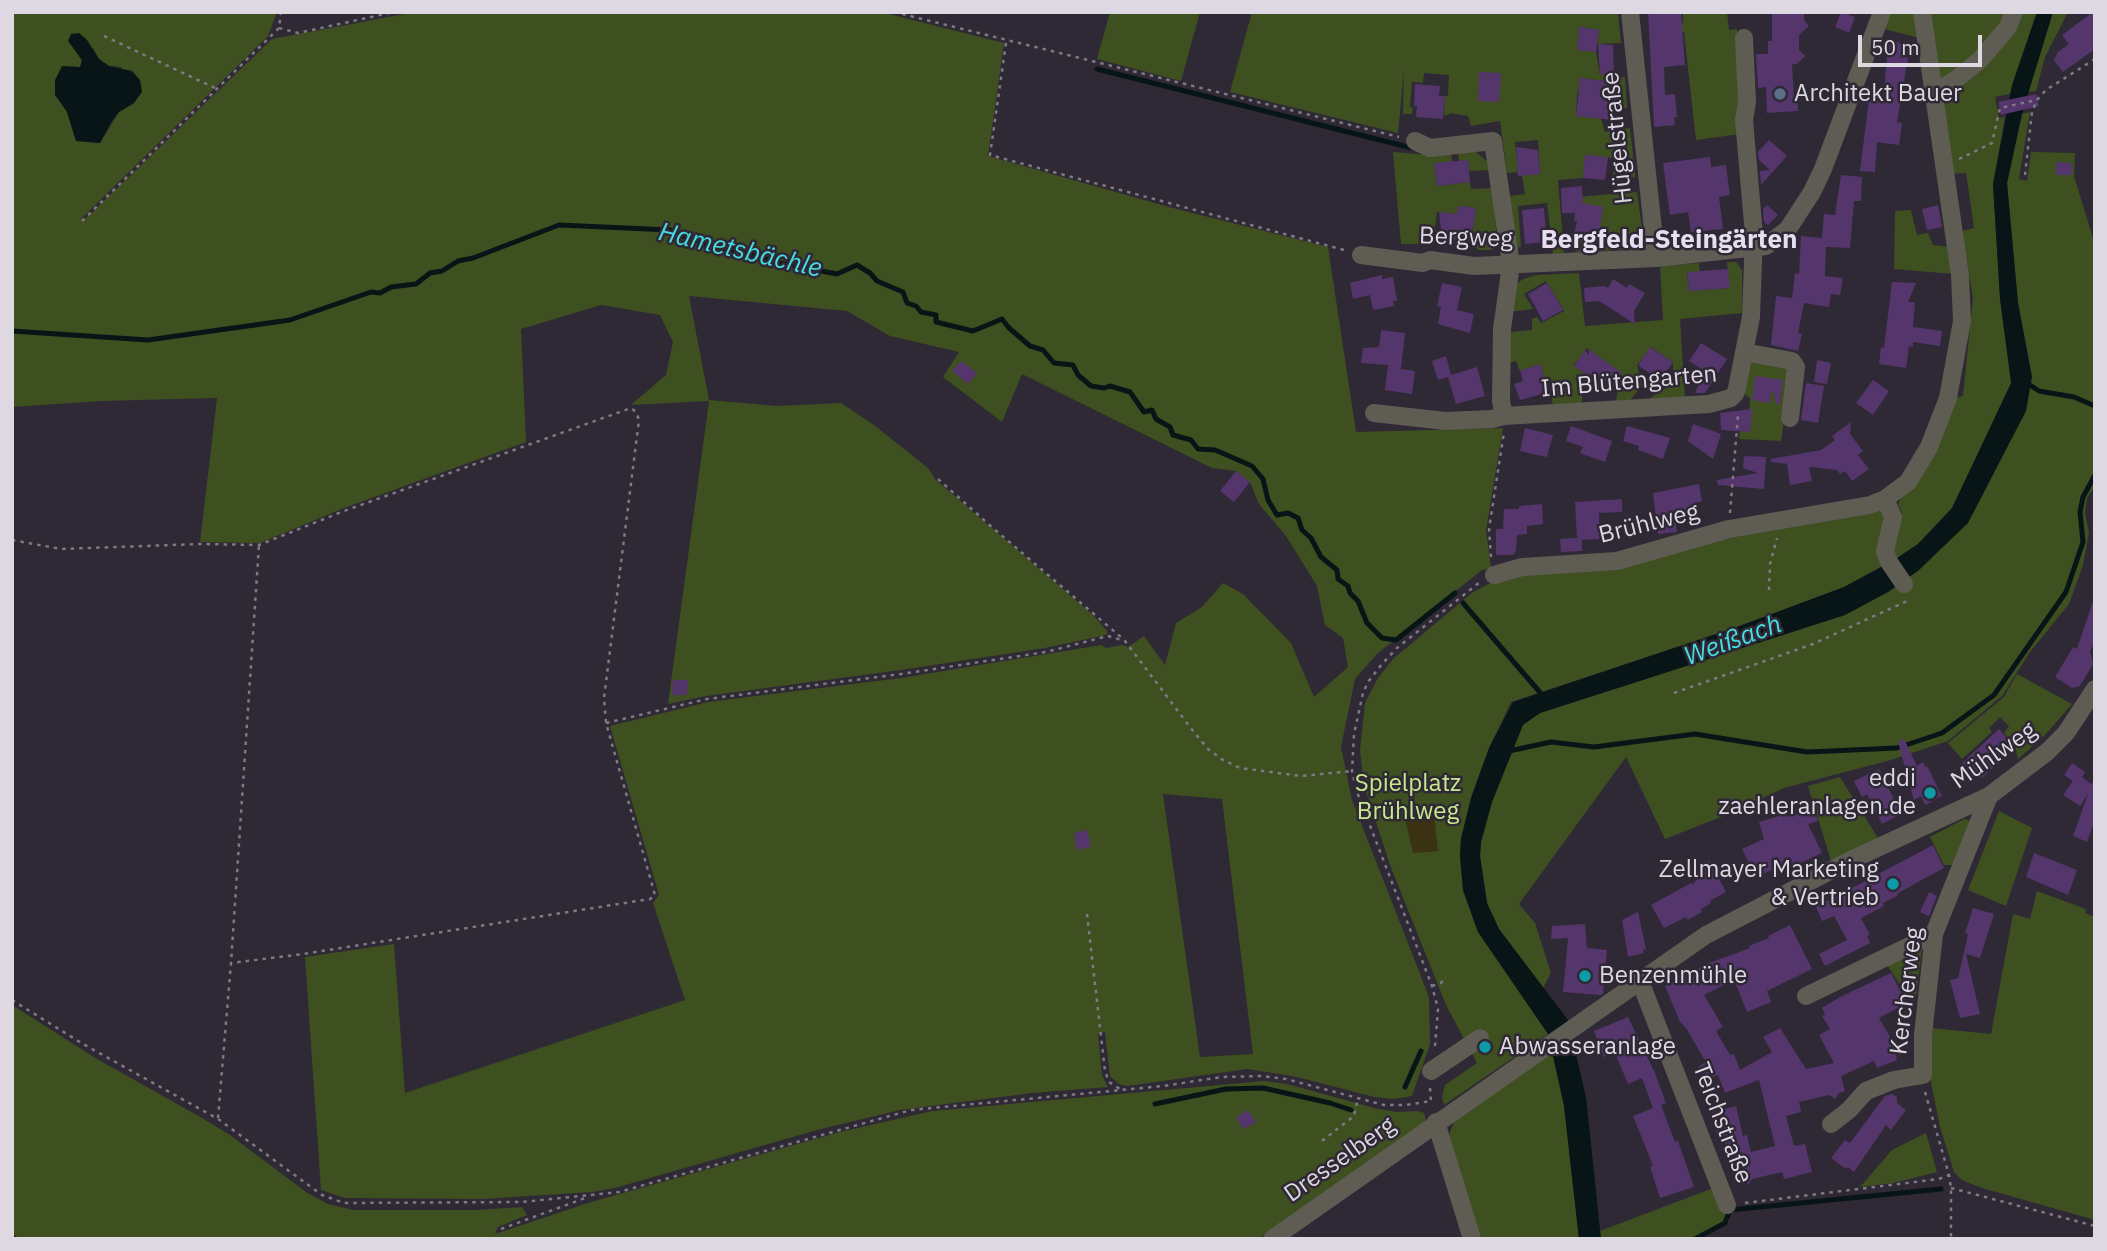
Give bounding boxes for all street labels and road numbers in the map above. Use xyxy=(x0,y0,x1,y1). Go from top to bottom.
street label: Hügelstraße xyxy=(1597,70,1639,206)
street label: Bergweg xyxy=(1419,222,1513,254)
street label: Im Blütengarten xyxy=(1540,360,1718,404)
street label: Brühlweg xyxy=(1596,498,1702,550)
street label: Mühlweg xyxy=(1946,716,2042,796)
street label: Kercherweg xyxy=(1885,925,1929,1057)
street label: Teichstraße xyxy=(1686,1059,1758,1187)
street label: Dresselberg xyxy=(1279,1111,1401,1209)

